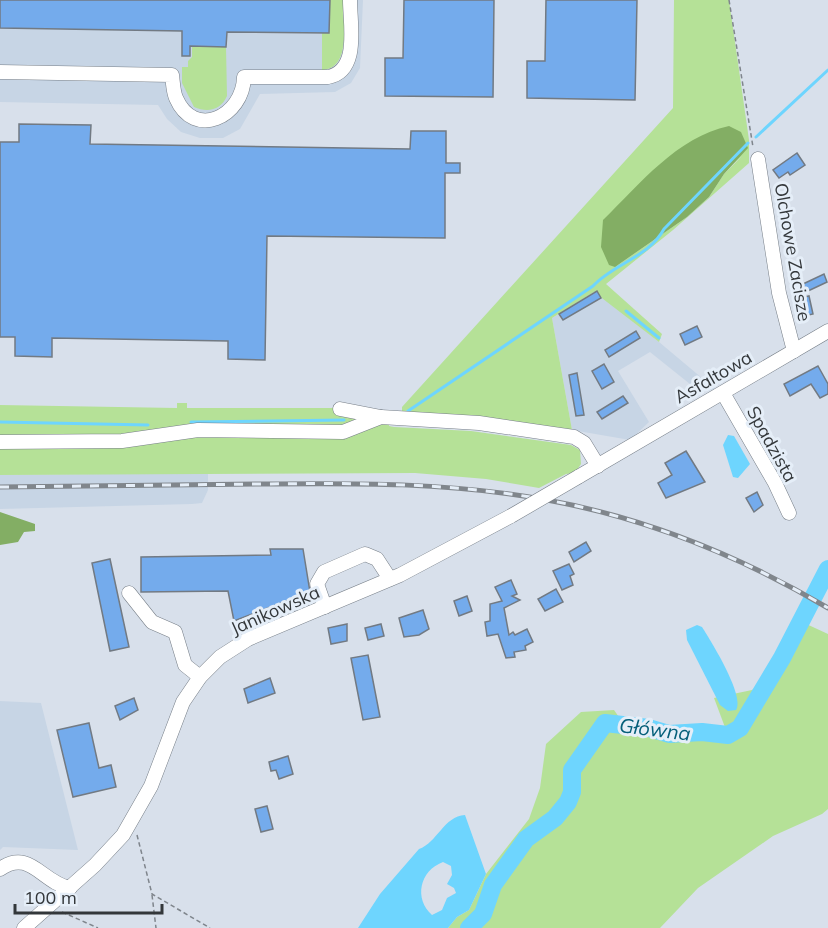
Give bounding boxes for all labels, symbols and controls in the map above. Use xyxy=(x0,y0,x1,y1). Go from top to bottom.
street label: Olchowe Zacisze xyxy=(770,181,816,323)
street label: Asfaltowa xyxy=(670,346,756,408)
street label: Spadzista xyxy=(742,402,802,486)
street label: Janikowska xyxy=(227,580,323,640)
water label: Główna xyxy=(618,712,692,746)
scale bar xyxy=(15,877,162,915)
text: 100 m xyxy=(24,886,77,909)

